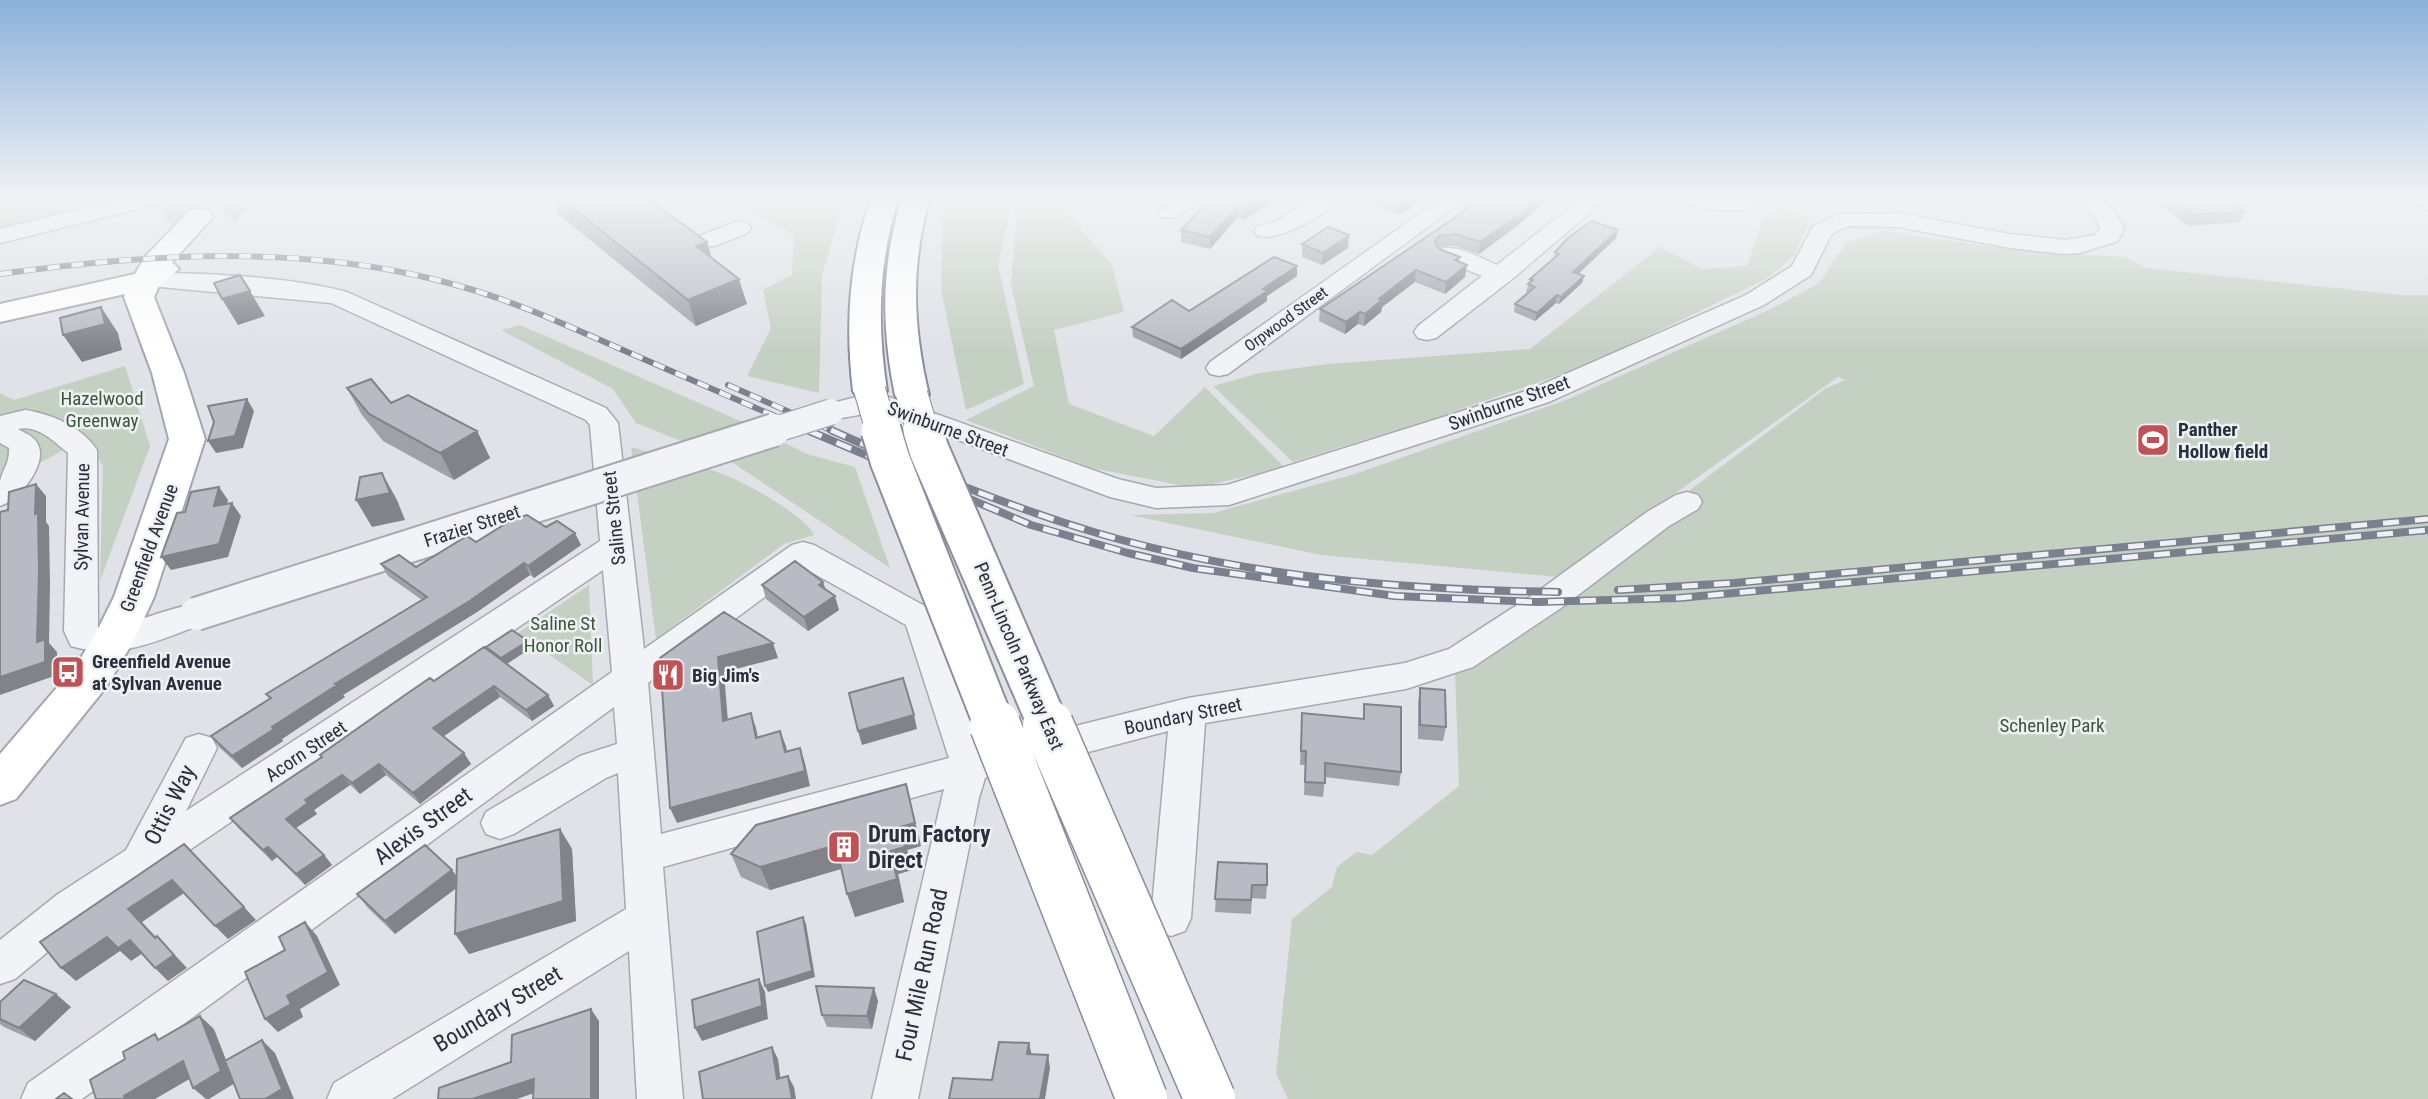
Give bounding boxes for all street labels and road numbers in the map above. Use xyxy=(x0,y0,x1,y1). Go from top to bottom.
street label: Orpwood Street xyxy=(1241,282,1331,355)
street label: Swinburne Street xyxy=(1445,370,1573,436)
street label: Swinburne Street xyxy=(884,396,1012,462)
street label: Sylvan Avenue xyxy=(70,463,94,571)
street label: Saline Street xyxy=(598,470,630,566)
street label: Greenfield Avenue xyxy=(115,481,183,615)
street label: Frazier Street xyxy=(421,500,523,552)
street label: Penn-Lincoln Parkway East xyxy=(969,559,1069,753)
street label: Boundary Street xyxy=(1122,692,1244,740)
street label: Acorn Street xyxy=(261,715,351,787)
street label: Ottis Way xyxy=(138,760,202,849)
street label: Alexis Street xyxy=(369,781,477,871)
street label: Four Mile Run Road xyxy=(891,886,953,1064)
street label: Boundary Street xyxy=(429,960,567,1058)

